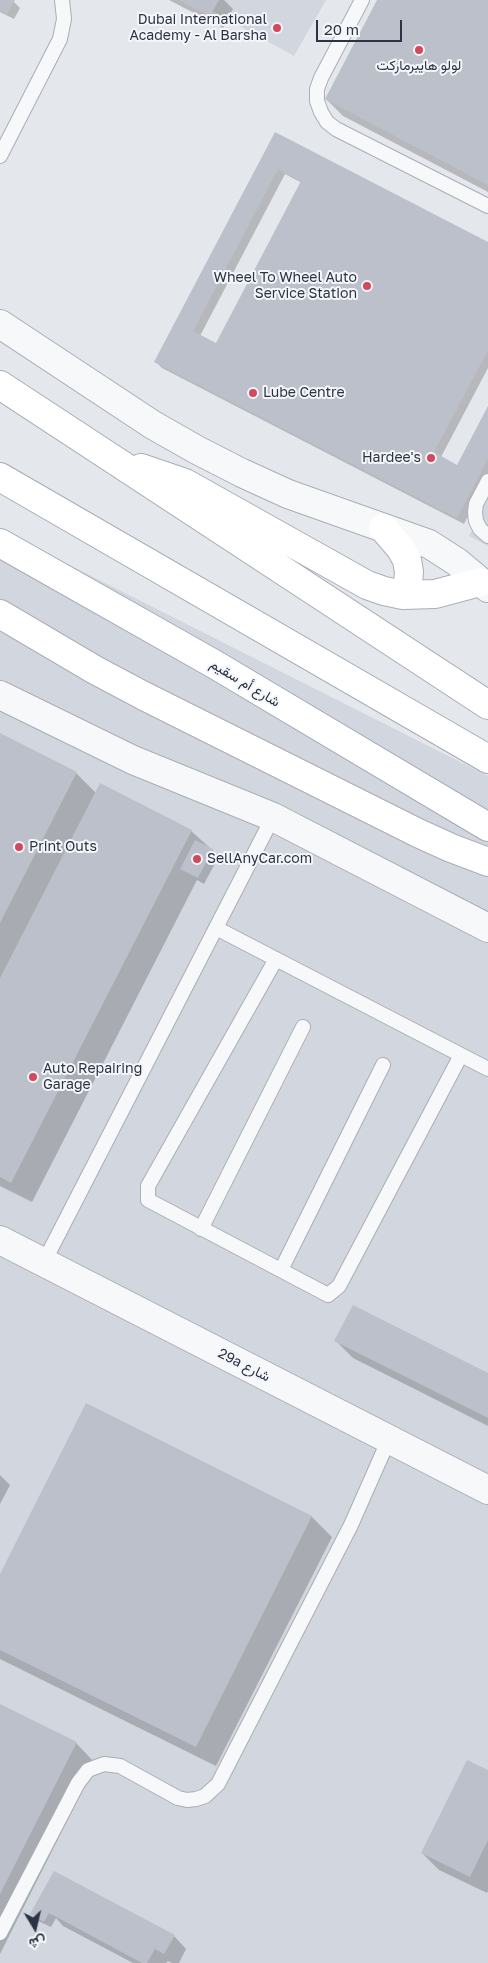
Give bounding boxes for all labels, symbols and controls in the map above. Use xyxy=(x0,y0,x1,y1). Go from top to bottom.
scale bar xyxy=(318,10,404,42)
place label: Dubai International Academy - Al Barsha xyxy=(129,12,267,44)
text: 20 m xyxy=(324,20,359,38)
marker: Dubai International Academy - Al Barsha xyxy=(271,22,283,34)
marker: لولو هايبرماركت xyxy=(413,44,425,56)
place label: لولو هايبرماركت xyxy=(377,58,461,74)
place label: Wheel To Wheel Auto Service Station xyxy=(214,270,357,302)
marker: Wheel To Wheel Auto Service Station xyxy=(361,280,373,292)
place label: Lube Centre xyxy=(263,385,345,401)
marker: Lube Centre xyxy=(247,387,259,399)
place label: Hardee's xyxy=(362,450,421,466)
marker: Hardee's xyxy=(425,452,437,464)
street label: شارع أم سقيم xyxy=(207,656,283,710)
place label: Print Outs xyxy=(29,839,97,855)
marker: Print Outs xyxy=(13,841,25,853)
place label: SellAnyCar.com xyxy=(207,851,312,867)
marker: SellAnyCar.com xyxy=(191,853,203,865)
place label: Auto Repairing Garage xyxy=(43,1061,142,1094)
marker: Auto Repairing Garage xyxy=(27,1071,39,1083)
street label: 29a شارع xyxy=(215,1345,273,1385)
north arrow xyxy=(10,1903,60,1953)
text: ش xyxy=(28,1934,47,1953)

